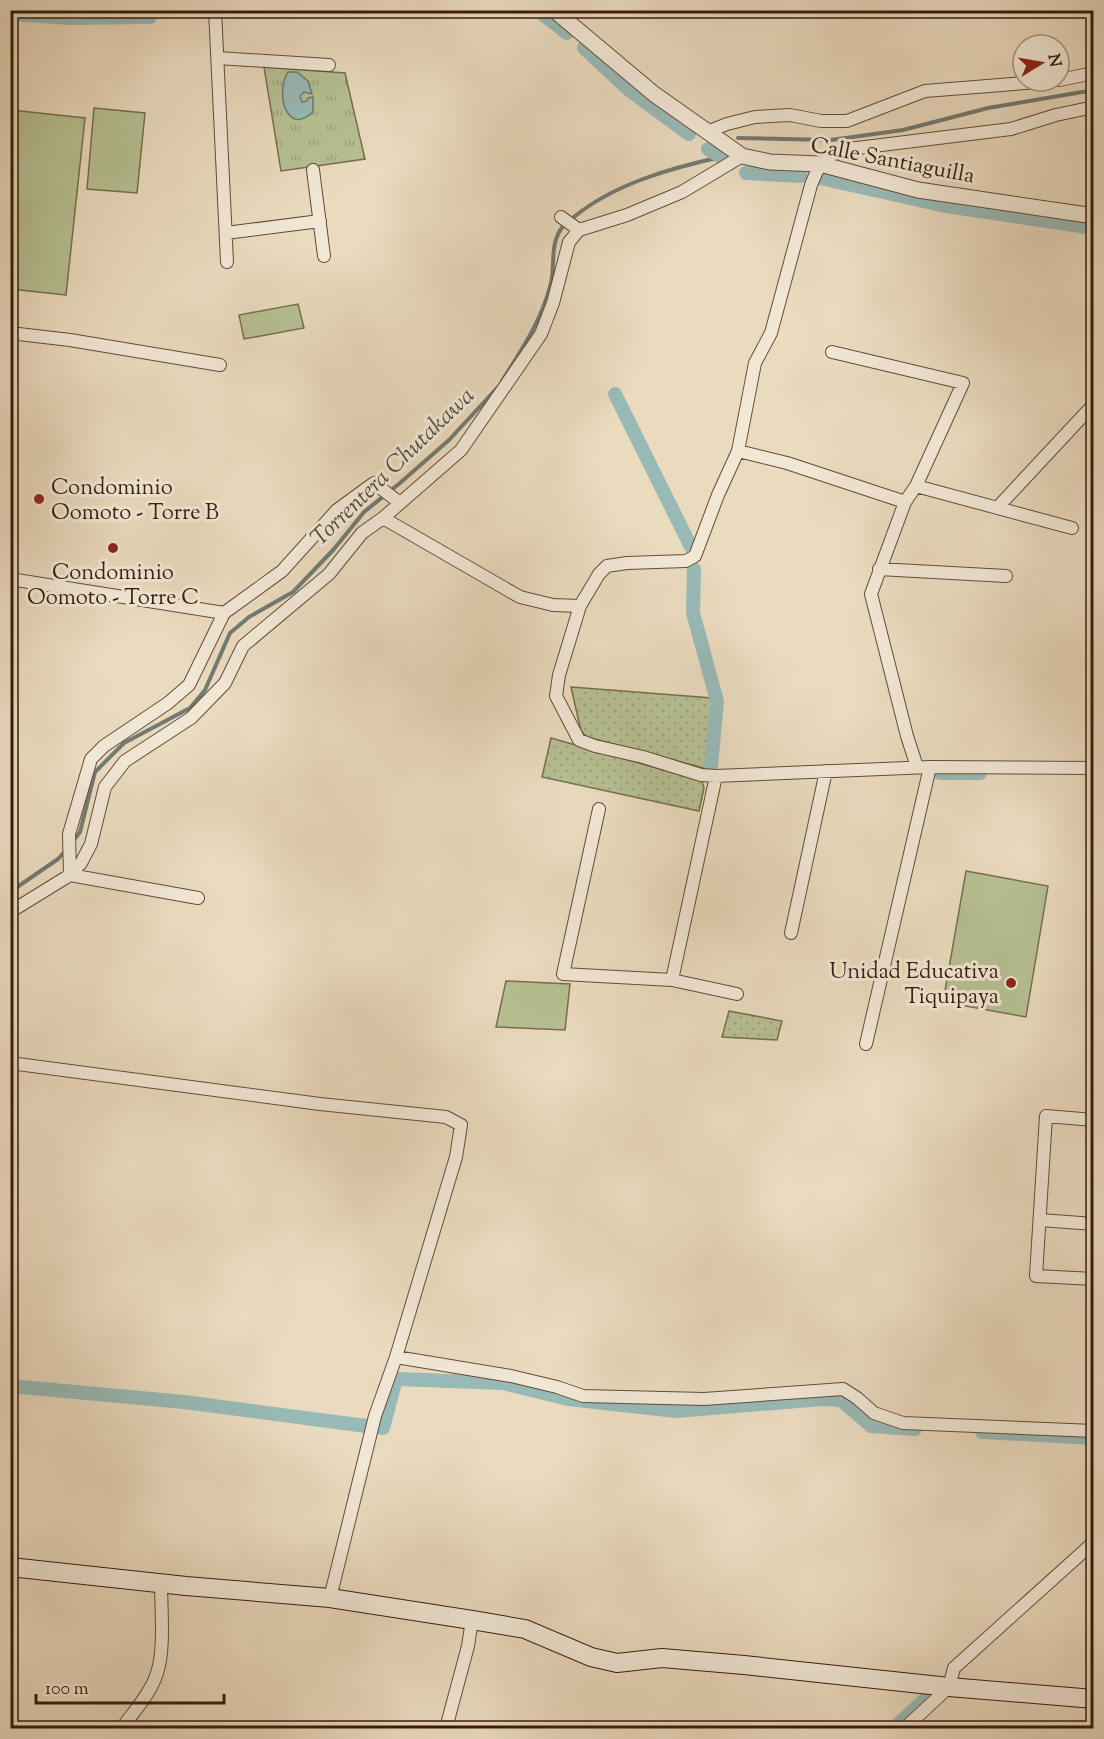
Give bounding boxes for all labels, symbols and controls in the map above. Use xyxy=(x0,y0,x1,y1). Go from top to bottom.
north arrow xyxy=(1011,33,1071,93)
text: N xyxy=(1041,52,1066,69)
street label: Calle Santiaguilla xyxy=(808,130,977,194)
water label: Torrentera Chutakawa xyxy=(304,380,483,555)
place label: Condominio Oomoto - Torre B xyxy=(51,473,219,530)
marker: Condominio Oomoto - Torre B xyxy=(32,492,46,506)
marker: Condominio Oomoto - Torre C xyxy=(106,541,120,555)
place label: Condominio Oomoto - Torre C xyxy=(27,558,199,615)
place label: Unidad Educativa Tiquipaya xyxy=(829,957,999,1014)
marker: Unidad Educativa Tiquipaya xyxy=(1004,976,1018,990)
scale bar xyxy=(36,1667,224,1705)
text: 100 m xyxy=(45,1677,89,1703)

